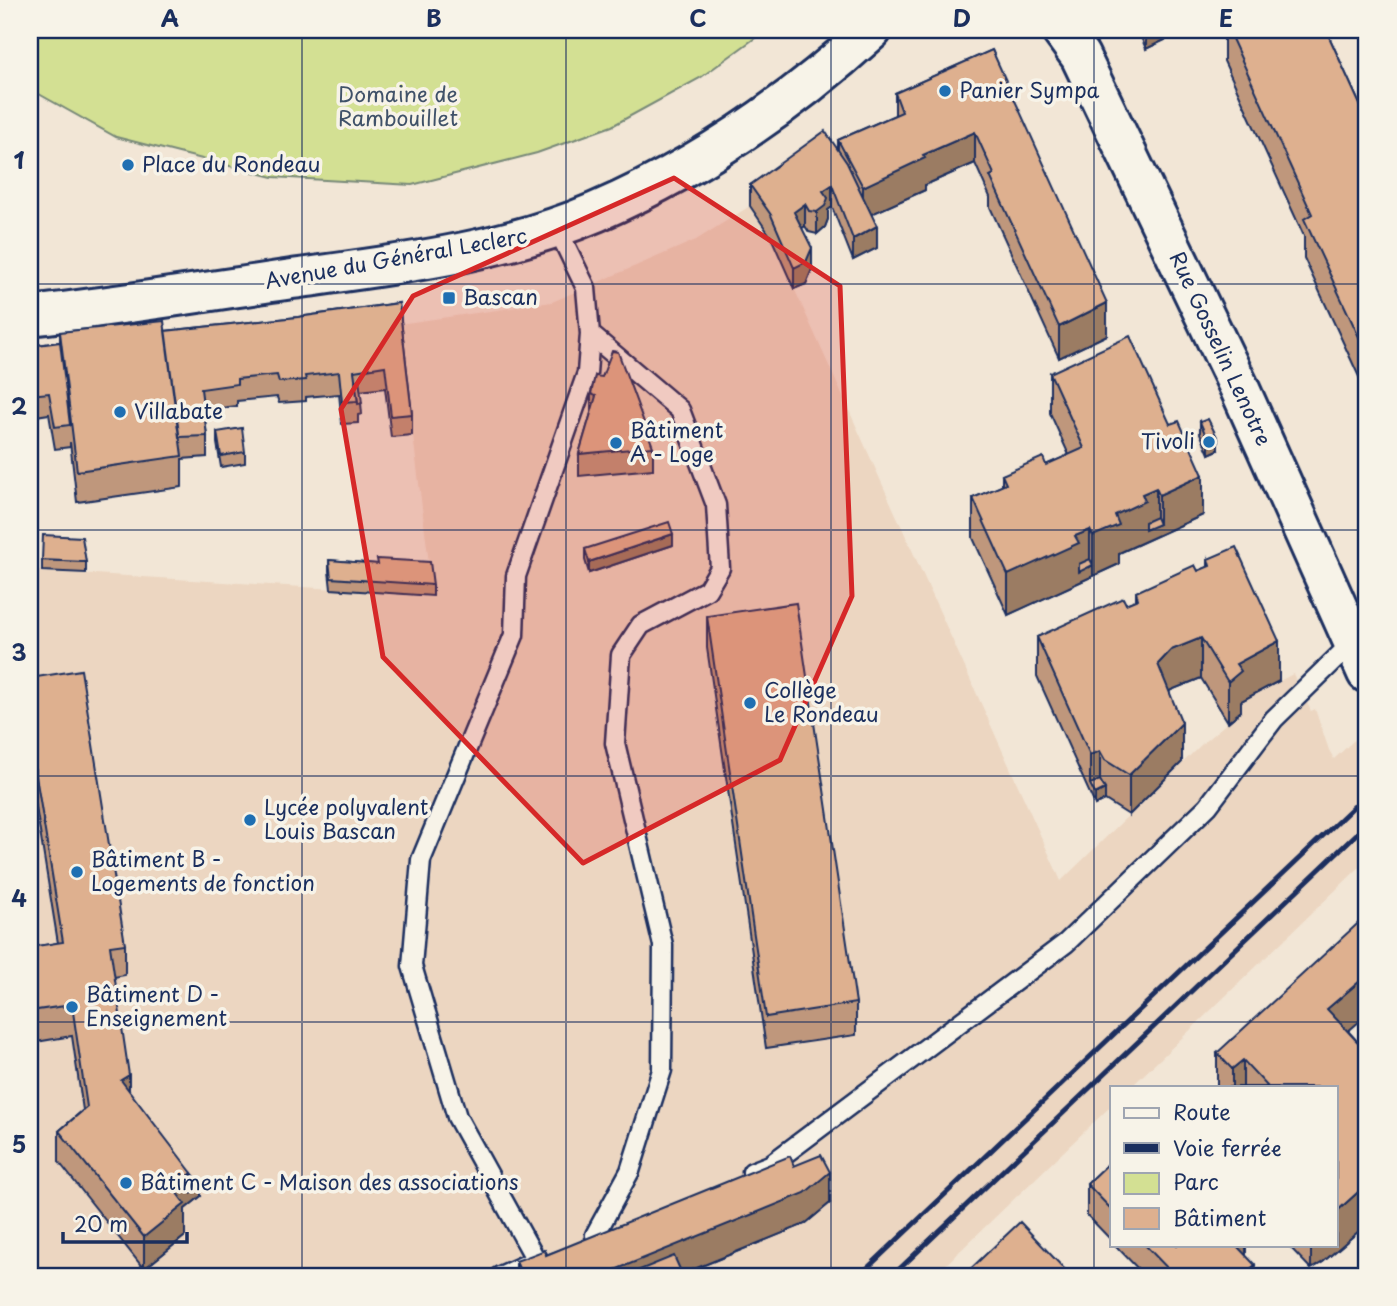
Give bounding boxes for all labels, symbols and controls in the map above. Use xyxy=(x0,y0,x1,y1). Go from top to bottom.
text: A xyxy=(161,0,179,35)
text: B xyxy=(426,0,442,35)
text: C xyxy=(689,0,707,35)
text: D xyxy=(953,0,971,35)
text: E xyxy=(1219,0,1233,35)
place label: Panier Sympa xyxy=(959,73,1100,105)
park label: Domaine de Rambouillet xyxy=(338,77,458,133)
marker: Panier Sympa xyxy=(937,83,953,99)
text: 1 xyxy=(14,142,25,177)
place label: Place du Rondeau xyxy=(142,147,320,179)
marker: Place du Rondeau xyxy=(120,157,136,173)
street label: Avenue du Général Leclerc xyxy=(262,218,529,296)
street label: Rue Gosselin Lenotre xyxy=(1163,246,1281,451)
place label: Bascan xyxy=(463,280,538,312)
marker: Bascan xyxy=(441,290,457,306)
text: 2 xyxy=(11,388,27,423)
place label: Villabate xyxy=(134,394,223,426)
marker: Villabate xyxy=(112,404,128,420)
place label: Bâtiment A - Loge xyxy=(630,413,723,469)
place label: Tivoli xyxy=(1141,424,1195,456)
marker: Tivoli xyxy=(1201,434,1217,450)
marker: Bâtiment A - Loge xyxy=(608,435,624,451)
text: 3 xyxy=(11,634,27,669)
place label: Collège Le Rondeau xyxy=(764,673,879,729)
marker: Collège Le Rondeau xyxy=(742,695,758,711)
place label: Lycée polyvalent Louis Bascan xyxy=(264,790,428,846)
marker: Lycée polyvalent Louis Bascan xyxy=(242,812,258,828)
place label: Bâtiment B - Logements de fonction xyxy=(91,842,315,898)
marker: Bâtiment B - Logements de fonction xyxy=(69,864,85,880)
text: 4 xyxy=(11,880,27,915)
place label: Bâtiment D - Enseignement xyxy=(86,977,227,1033)
marker: Bâtiment D - Enseignement xyxy=(64,999,80,1015)
legend xyxy=(1110,1086,1338,1246)
text: Route xyxy=(1173,1095,1231,1127)
text: 5 xyxy=(12,1126,26,1161)
text: Voie ferrée xyxy=(1173,1131,1282,1163)
place label: Bâtiment C - Maison des associations xyxy=(140,1165,519,1197)
text: Parc xyxy=(1173,1165,1219,1197)
marker: Bâtiment C - Maison des associations xyxy=(118,1175,134,1191)
scale bar xyxy=(63,1201,187,1245)
text: Bâtiment xyxy=(1173,1201,1266,1233)
text: 20 m xyxy=(74,1207,128,1239)

